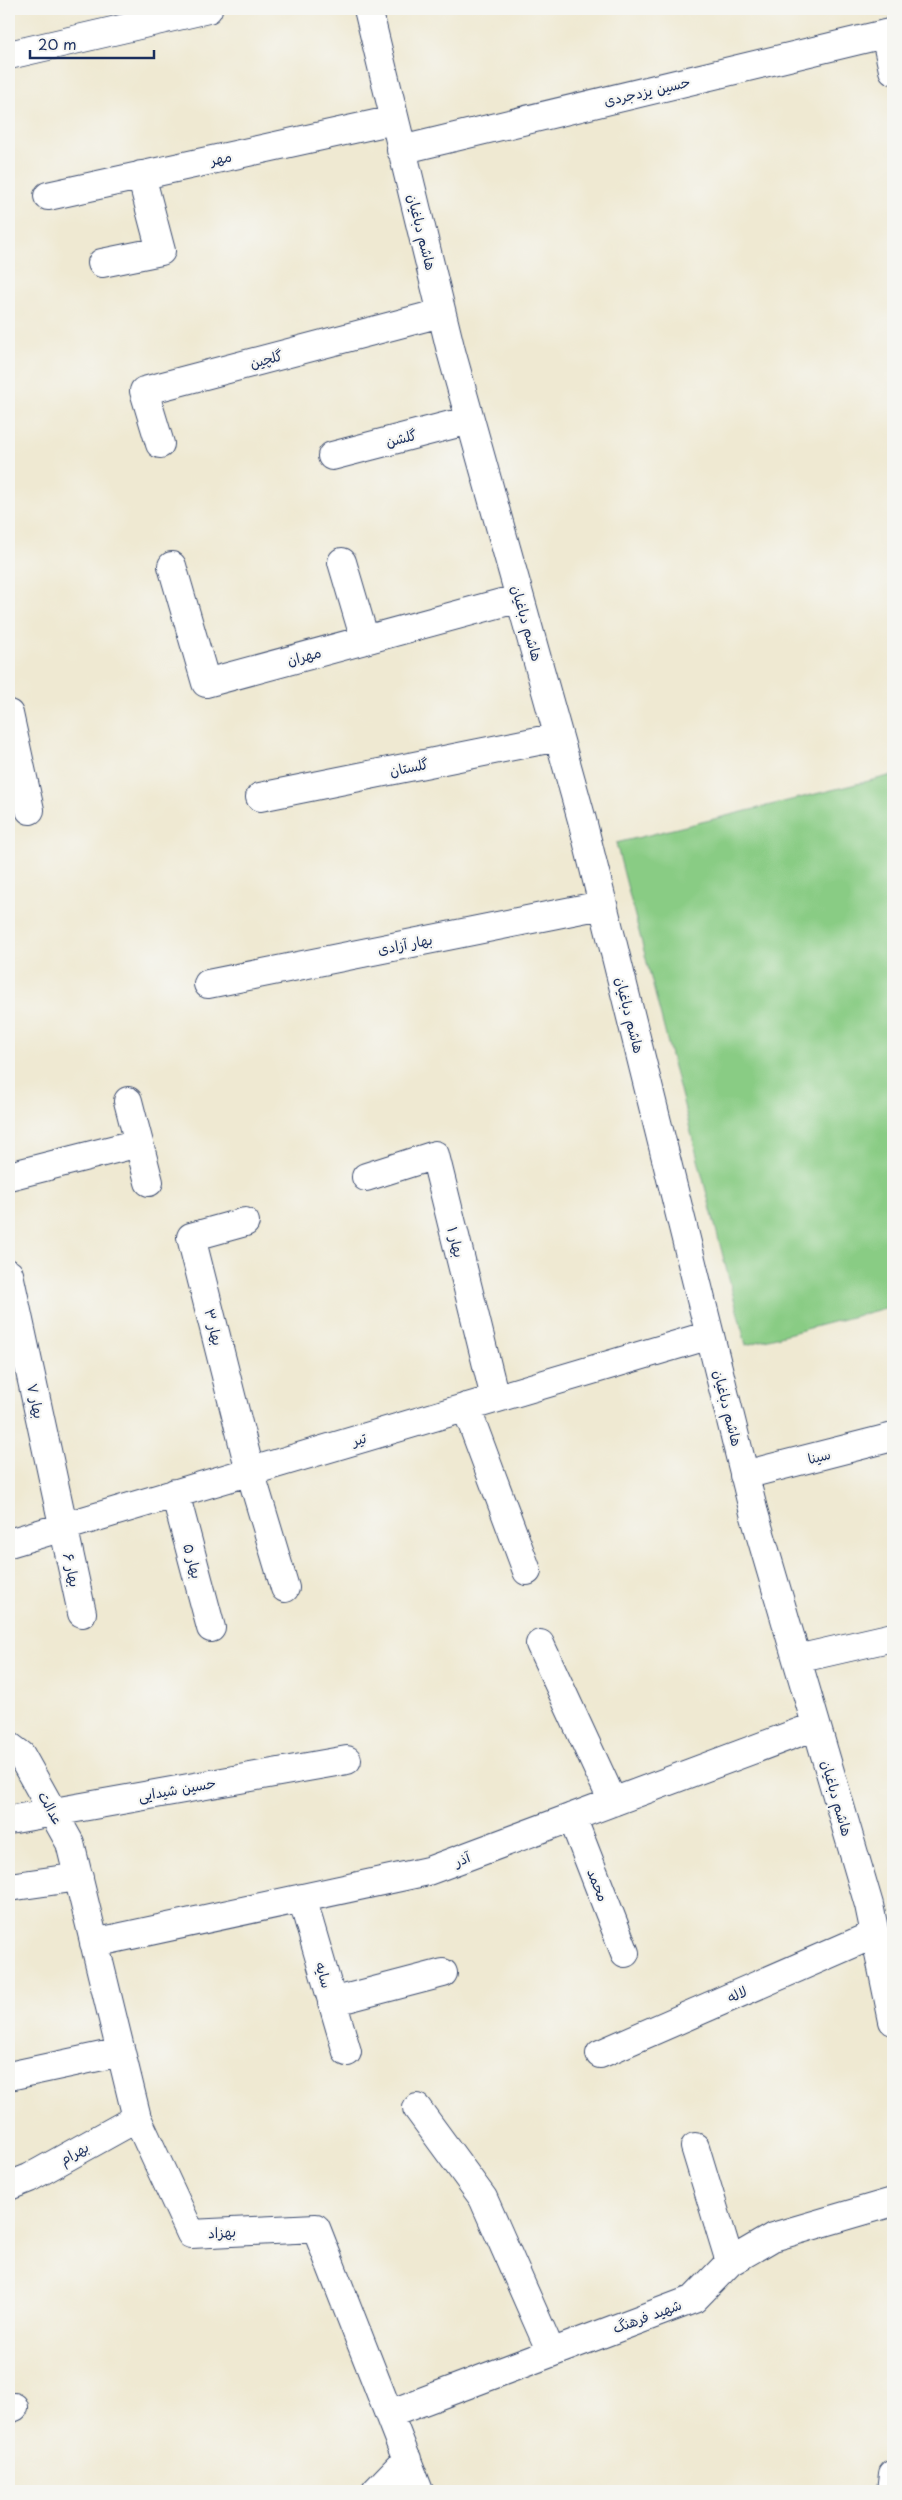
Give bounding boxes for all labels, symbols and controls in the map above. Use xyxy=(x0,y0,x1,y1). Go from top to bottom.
scale bar xyxy=(30,28,154,60)
text: 20 m xyxy=(38,32,77,55)
street label: حسین یزدجردی xyxy=(602,71,692,111)
street label: مهر xyxy=(207,146,234,171)
street label: هاشم دباغیان xyxy=(401,192,442,273)
street label: گلچین xyxy=(247,345,285,373)
street label: گلشن xyxy=(383,424,419,452)
street label: هاشم دباغیان xyxy=(505,583,548,664)
street label: مهران xyxy=(285,641,323,671)
street label: گلستان xyxy=(388,753,430,781)
street label: بهار آزادی xyxy=(376,928,434,960)
street label: هاشم دباغیان xyxy=(609,975,650,1056)
street label: بهار ۱ xyxy=(442,1224,470,1260)
street label: بهار ۳ xyxy=(199,1306,229,1348)
street label: هاشم دباغیان xyxy=(707,1368,748,1449)
street label: بهار ۷ xyxy=(22,1381,50,1421)
street label: تیر xyxy=(348,1427,370,1451)
street label: سینا xyxy=(805,1443,833,1469)
street label: بهار ۵ xyxy=(178,1541,208,1581)
street label: بهار ۶ xyxy=(58,1551,86,1589)
street label: هاشم دباغیان xyxy=(815,1758,858,1839)
street label: حسین شیدایی xyxy=(136,1772,218,1806)
street label: عدالت xyxy=(33,1787,69,1829)
street label: آذر xyxy=(450,1846,474,1872)
street label: محمد xyxy=(582,1865,614,1905)
street label: سایه xyxy=(310,1960,338,1990)
street label: لاله xyxy=(724,1980,750,2008)
street label: بهرام xyxy=(55,2136,93,2171)
street label: بهزاد xyxy=(207,2221,237,2243)
street label: شهید فرهنگ xyxy=(610,2294,684,2338)

